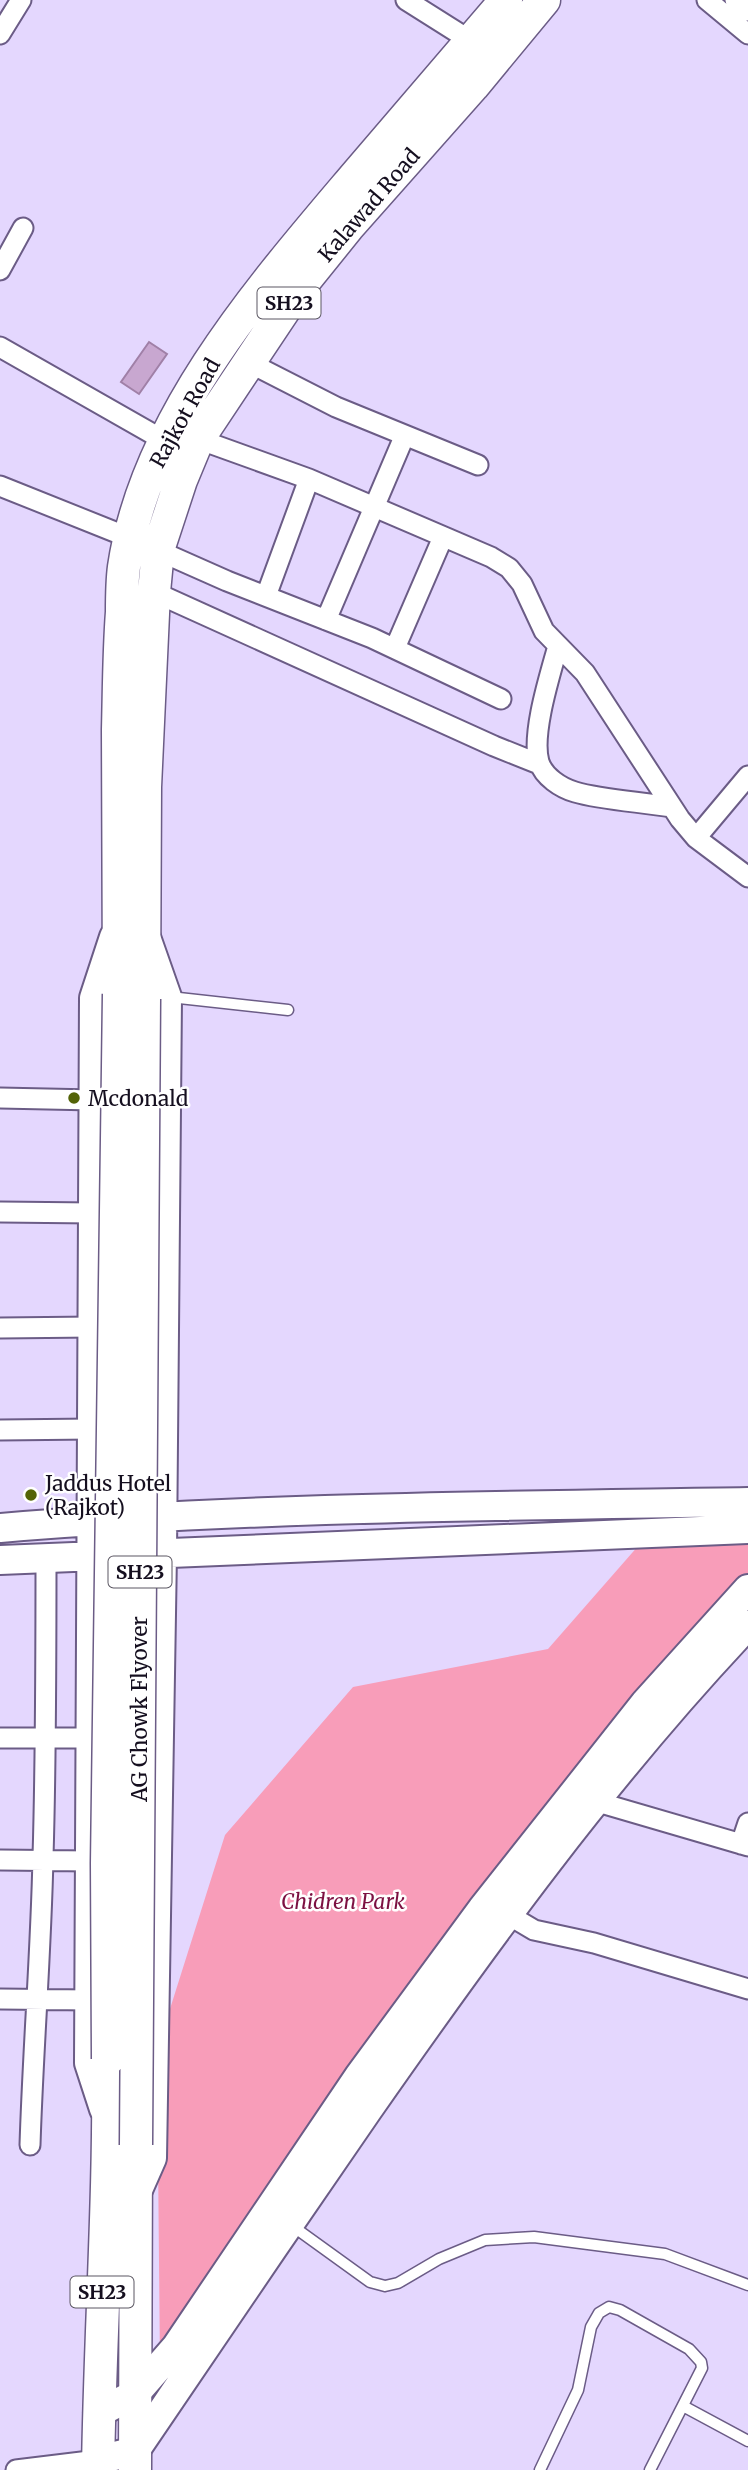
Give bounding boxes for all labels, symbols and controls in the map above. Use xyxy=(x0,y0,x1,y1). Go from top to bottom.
street label: Kalawad Road xyxy=(312,142,426,267)
road number: SH23 xyxy=(258,288,320,318)
street label: Rajkot Road xyxy=(144,353,226,472)
place label: Mcdonald xyxy=(88,1085,189,1112)
marker: Mcdonald xyxy=(66,1090,82,1106)
place label: Jaddus Hotel (Rajkot) xyxy=(44,1470,172,1521)
marker: Jaddus Hotel (Rajkot) xyxy=(23,1487,39,1503)
road number: SH23 xyxy=(108,1556,172,1588)
street label: AG Chowk Flyover xyxy=(126,1616,153,1803)
park label: Chidren Park xyxy=(281,1888,406,1915)
road number: SH23 xyxy=(70,2276,134,2308)

